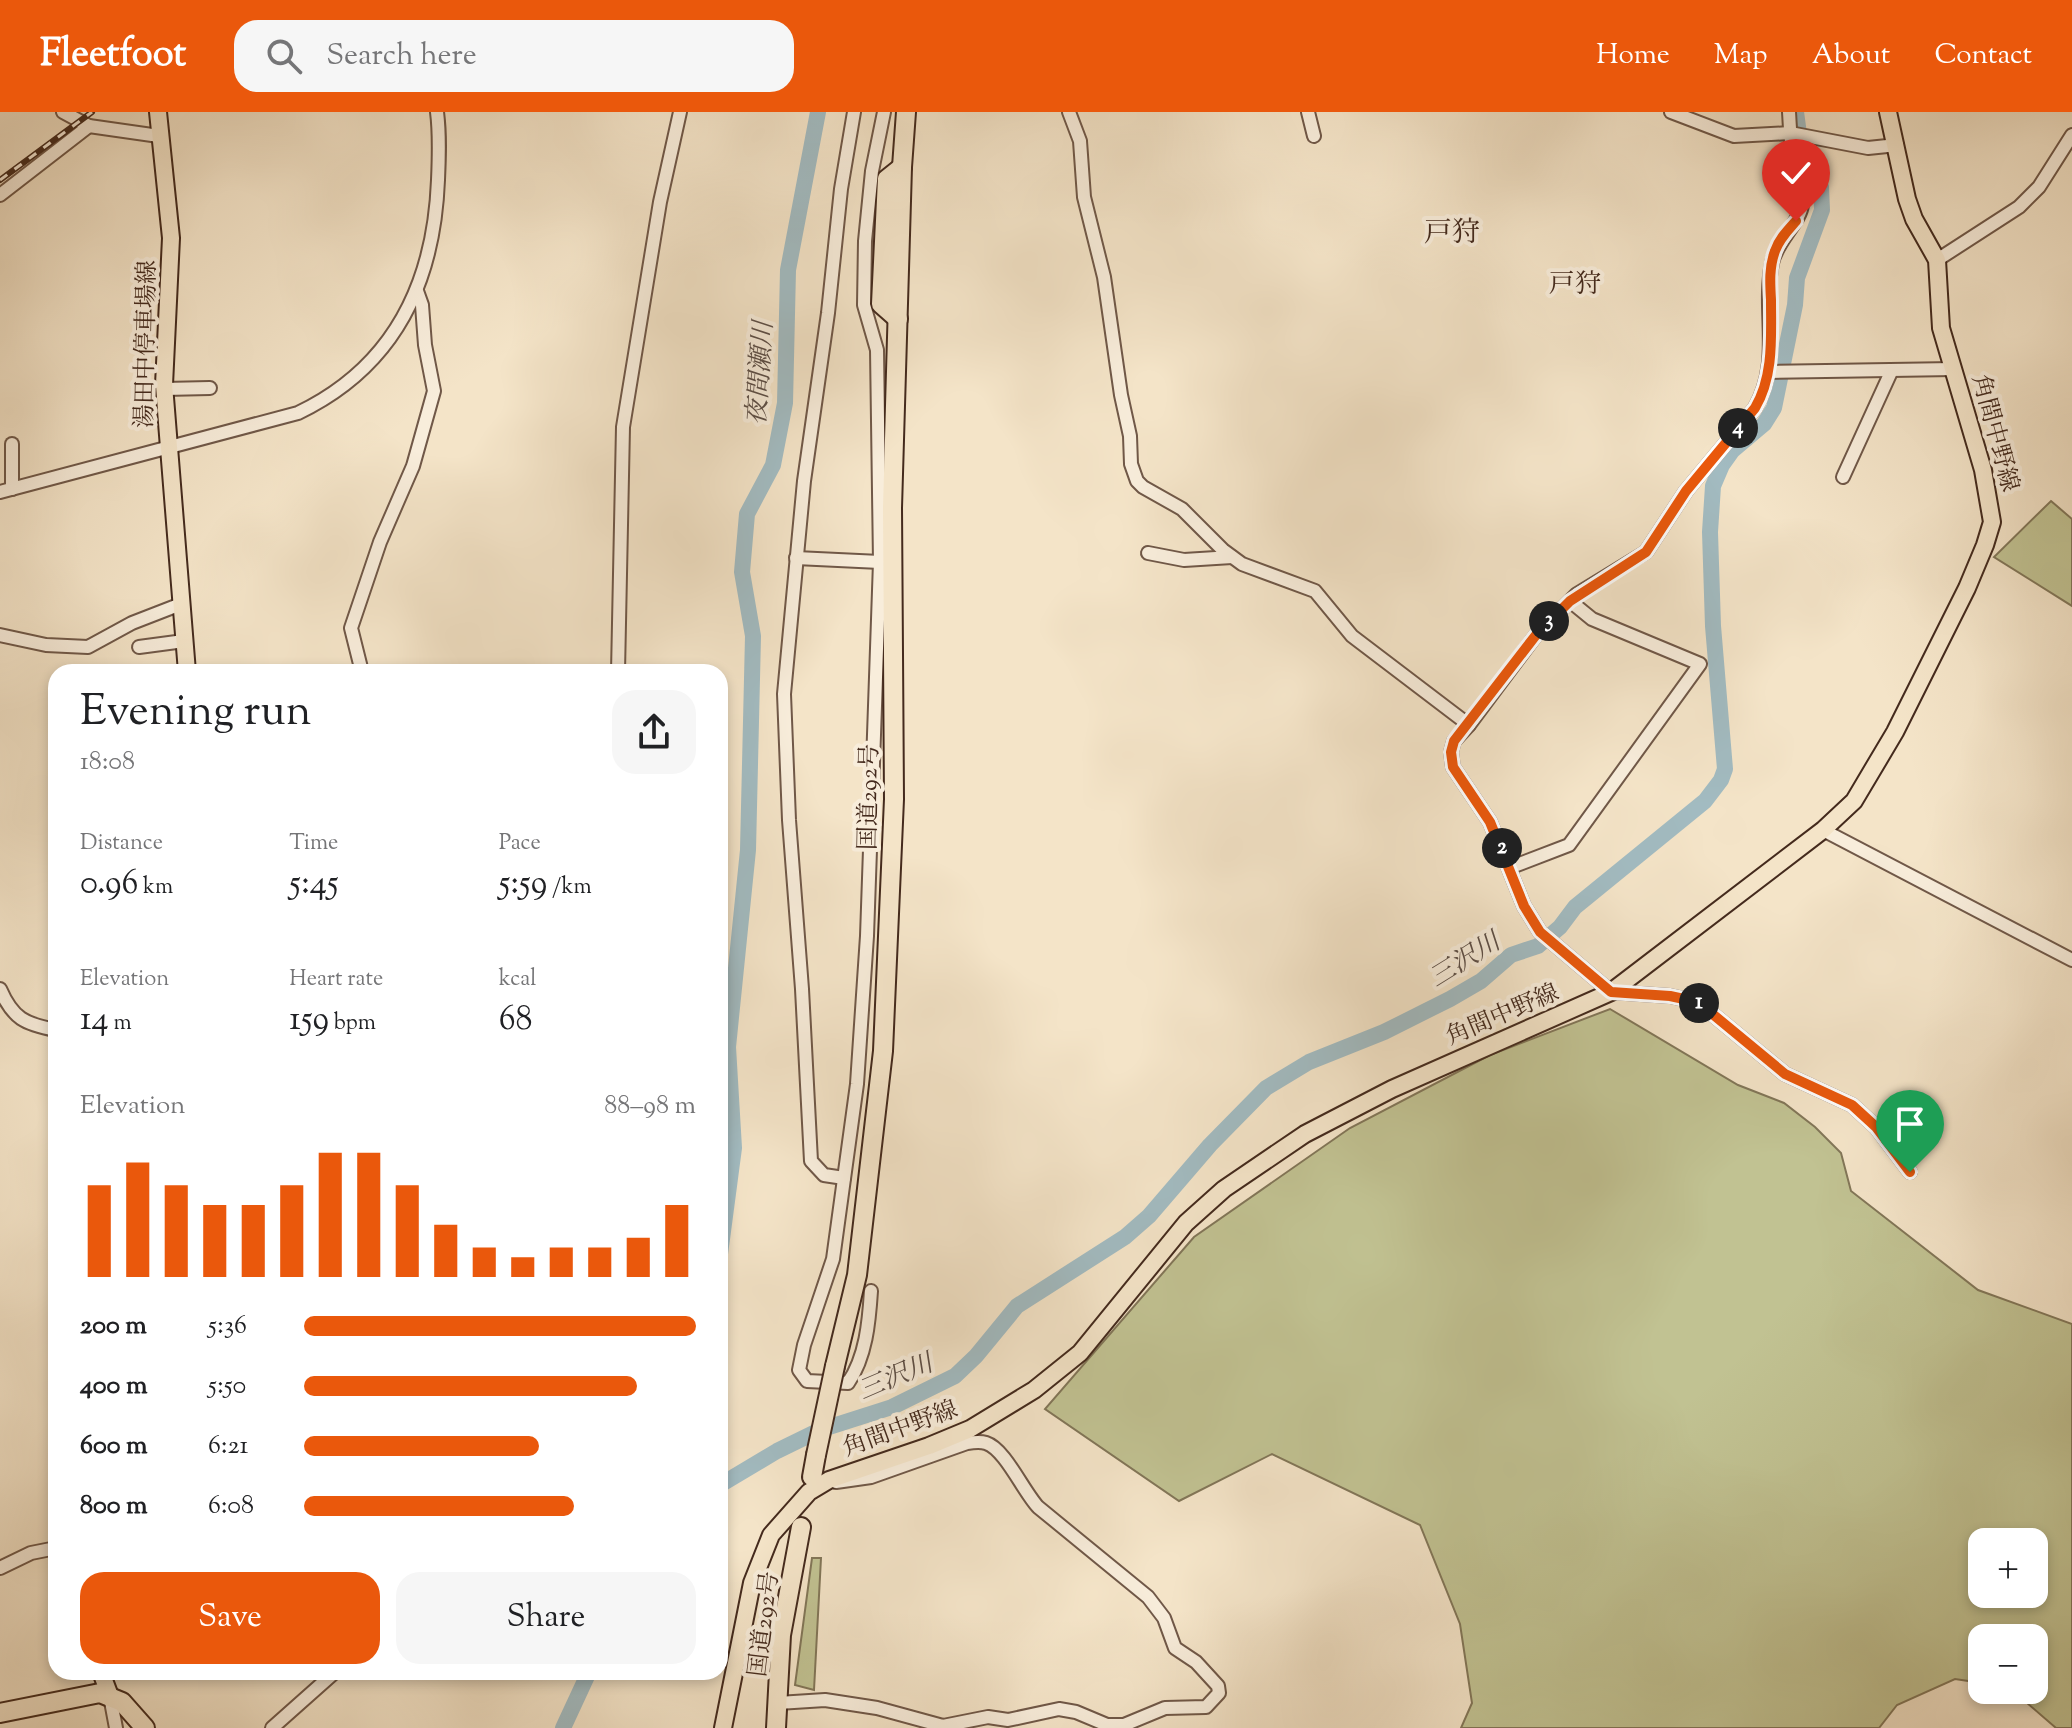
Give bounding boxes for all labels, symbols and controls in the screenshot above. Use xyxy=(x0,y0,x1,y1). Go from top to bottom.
search box xyxy=(234,20,794,92)
text: Fleetfoot xyxy=(40,29,186,83)
icon: search xyxy=(262,34,306,78)
text: Search here xyxy=(326,35,477,78)
text: Home xyxy=(1596,36,1670,76)
text: Map xyxy=(1714,36,1768,76)
text: About xyxy=(1812,36,1890,76)
text: Contact xyxy=(1934,36,2032,76)
pin xyxy=(1762,139,1830,221)
icon: check xyxy=(1774,151,1818,195)
district label: 戸狩 xyxy=(1424,214,1480,254)
street label: 湯田中停車場線 xyxy=(129,260,165,428)
district label: 戸狩 xyxy=(1549,267,1601,304)
water label: 夜間瀬川 xyxy=(739,317,784,426)
street label: 角間中野線 xyxy=(1962,371,2026,496)
pin: 4 xyxy=(1718,408,1758,448)
text: 4 xyxy=(1732,412,1744,444)
pin: 3 xyxy=(1529,601,1569,641)
text: 3 xyxy=(1545,605,1553,637)
text: Evening run xyxy=(80,682,312,745)
button: share xyxy=(612,690,696,774)
text: 18:08 xyxy=(80,744,135,781)
street label: 国道292号 xyxy=(852,744,888,850)
text: Distance xyxy=(80,828,163,860)
text: Time xyxy=(289,828,338,860)
text: Pace xyxy=(499,828,541,860)
pin: 2 xyxy=(1482,828,1522,868)
text: 2 xyxy=(1497,832,1507,864)
text: 0.96 xyxy=(80,860,138,909)
text: 5:45 xyxy=(289,860,339,909)
text: 5:59 xyxy=(499,860,547,909)
text: km xyxy=(138,872,173,904)
text: /km xyxy=(547,872,592,904)
water label: 三沢川 xyxy=(1422,923,1511,997)
text: Elevation xyxy=(80,964,169,996)
text: Heart rate xyxy=(289,964,383,996)
text: kcal xyxy=(499,964,536,996)
street label: 角間中野線 xyxy=(1441,977,1565,1055)
pin: 1 xyxy=(1679,983,1719,1023)
text: 1 xyxy=(1695,987,1703,1019)
text: 14 xyxy=(80,996,109,1045)
text: 159 xyxy=(289,996,329,1045)
text: 68 xyxy=(499,996,533,1045)
text: m xyxy=(109,1008,132,1040)
text: bpm xyxy=(329,1008,376,1040)
text: Elevation xyxy=(80,1088,185,1125)
text: 88–98 m xyxy=(604,1088,696,1125)
pin xyxy=(1876,1090,1944,1172)
icon: arrive xyxy=(1888,1102,1932,1146)
text: 200 m xyxy=(80,1308,147,1345)
text: 5:36 xyxy=(208,1308,247,1345)
water label: 三沢川 xyxy=(853,1345,942,1411)
text: 400 m xyxy=(80,1368,147,1405)
text: 5:50 xyxy=(208,1368,246,1405)
street label: 角間中野線 xyxy=(838,1393,963,1466)
text: 600 m xyxy=(80,1428,147,1465)
text: 6:21 xyxy=(208,1428,248,1465)
text: 800 m xyxy=(80,1488,148,1525)
text: 6:08 xyxy=(208,1488,254,1525)
map controls xyxy=(1968,1528,2048,1704)
button: + xyxy=(1968,1528,2048,1608)
street label: 国道292号 xyxy=(742,1569,788,1679)
button: Save xyxy=(80,1572,380,1664)
button: Share xyxy=(396,1572,696,1664)
button: − xyxy=(1968,1624,2048,1704)

